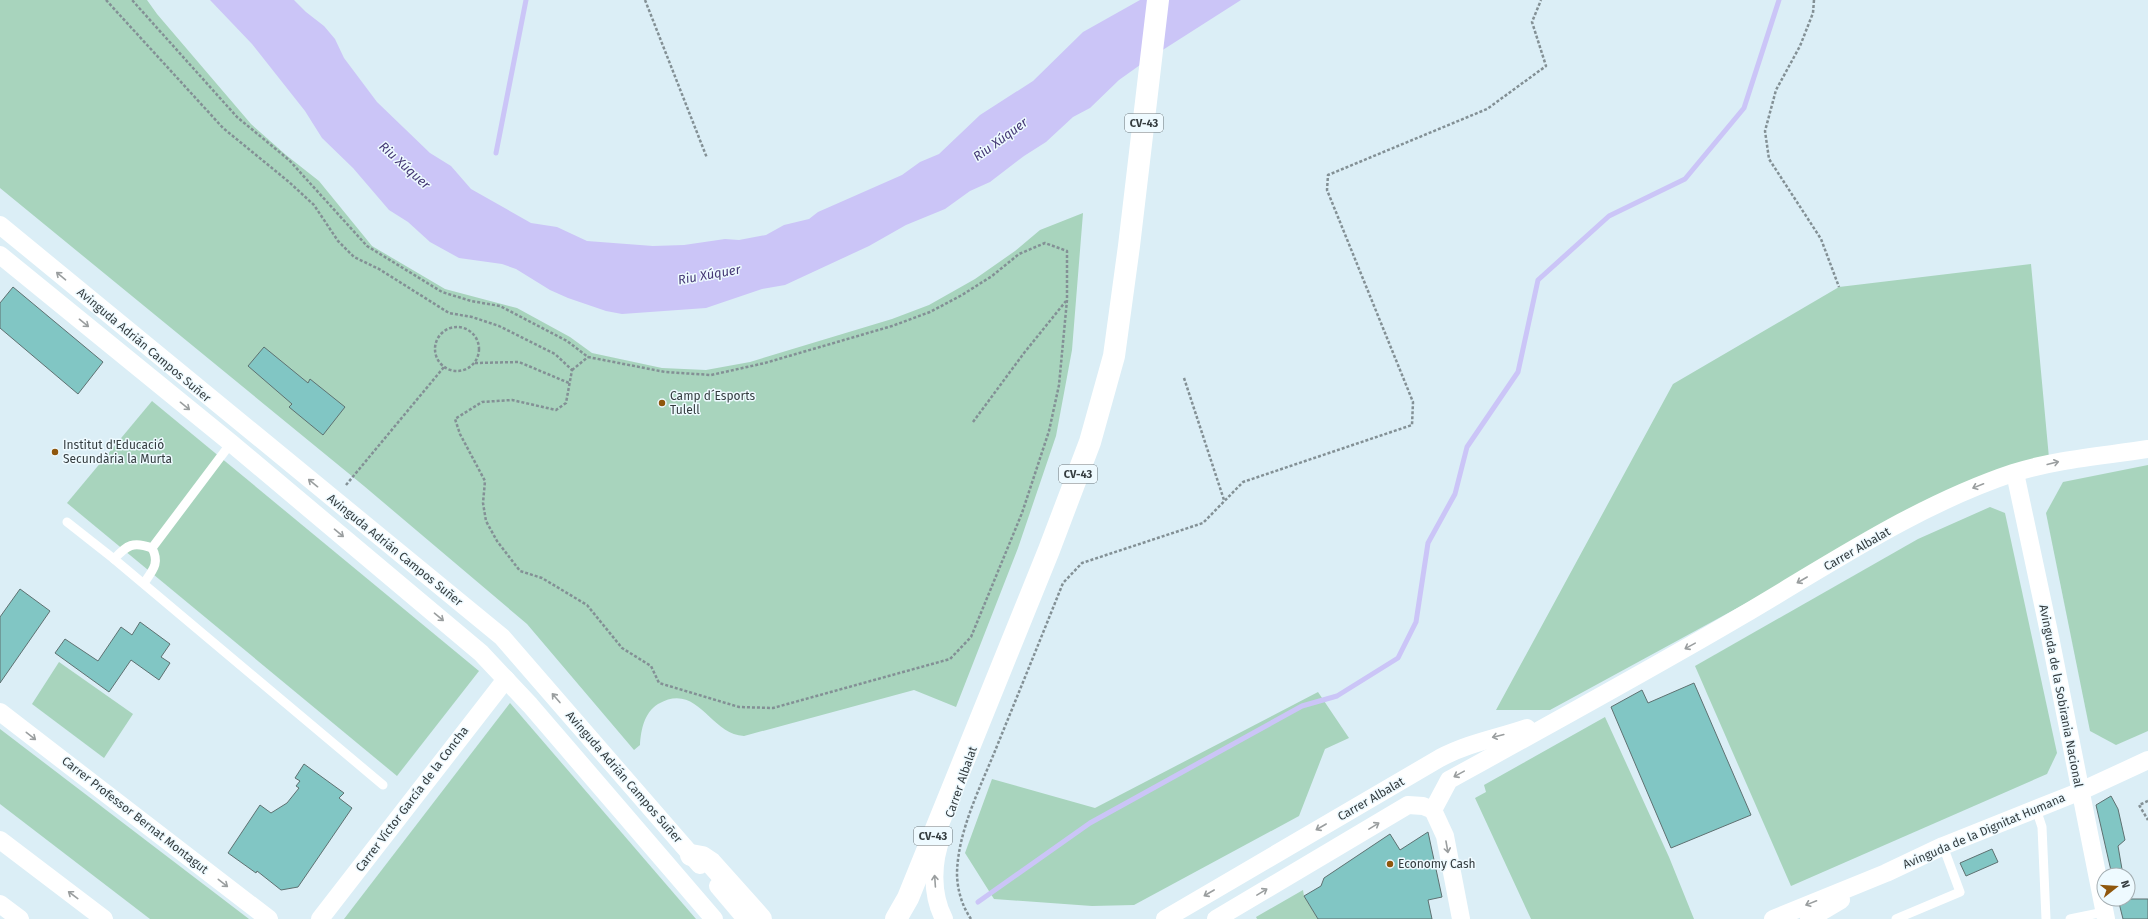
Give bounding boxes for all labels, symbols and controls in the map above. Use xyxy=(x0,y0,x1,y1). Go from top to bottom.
water label: Riu Xúquer xyxy=(970,114,1031,164)
road number: CV-43 xyxy=(1125,114,1163,132)
water label: Riu Xúquer xyxy=(376,139,434,193)
water label: Riu Xúquer xyxy=(677,261,743,287)
one-way arrow xyxy=(55,271,66,280)
street label: Avinguda Adrián Campos Suñer xyxy=(74,285,214,405)
one-way arrow xyxy=(79,319,90,328)
place label: Camp d´Esports Tulell xyxy=(670,389,756,417)
marker: Camp d´Esports Tulell xyxy=(657,398,667,408)
one-way arrow xyxy=(180,401,191,410)
place label: Institut d'Educació Secundària la Murta xyxy=(63,438,172,466)
marker: Institut d'Educació Secundària la Murta xyxy=(50,447,60,457)
one-way arrow xyxy=(2046,459,2059,467)
road number: CV-43 xyxy=(1059,465,1097,483)
one-way arrow xyxy=(307,478,318,487)
one-way arrow xyxy=(1973,483,1985,491)
street label: Avinguda Adrián Campos Suñer xyxy=(325,491,466,609)
street label: Carrer Albalat xyxy=(1821,524,1893,574)
one-way arrow xyxy=(334,529,344,538)
one-way arrow xyxy=(1796,577,1808,585)
street label: Avinguda de la Sobirania Nacional xyxy=(2036,603,2086,789)
one-way arrow xyxy=(433,612,444,621)
one-way arrow xyxy=(1684,642,1696,650)
one-way arrow xyxy=(552,693,561,704)
street label: Avinguda Adrián Campos Suñer xyxy=(563,708,685,846)
street label: Carrer Víctor García de la Concha xyxy=(353,724,471,874)
one-way arrow xyxy=(25,731,36,740)
one-way arrow xyxy=(1492,733,1505,741)
street label: Carrer Albalat xyxy=(942,744,980,820)
street label: Carrer Professor Bernat Montagut xyxy=(59,754,211,877)
one-way arrow xyxy=(1453,771,1465,779)
street label: Carrer Albalat xyxy=(1335,774,1407,824)
street label: Avinguda de la Dignitat Humana xyxy=(1901,790,2067,872)
one-way arrow xyxy=(1368,821,1380,829)
one-way arrow xyxy=(1316,824,1328,832)
road number: CV-43 xyxy=(914,827,952,845)
one-way arrow xyxy=(1443,840,1451,853)
place label: Economy Cash xyxy=(1398,857,1476,871)
marker: Economy Cash xyxy=(1385,859,1395,869)
north arrow xyxy=(2096,867,2136,907)
one-way arrow xyxy=(931,875,938,888)
one-way arrow xyxy=(217,879,228,887)
text: N xyxy=(2118,879,2132,890)
one-way arrow xyxy=(1256,888,1267,896)
one-way arrow xyxy=(1203,890,1215,898)
one-way arrow xyxy=(67,891,78,900)
one-way arrow xyxy=(1805,900,1817,907)

